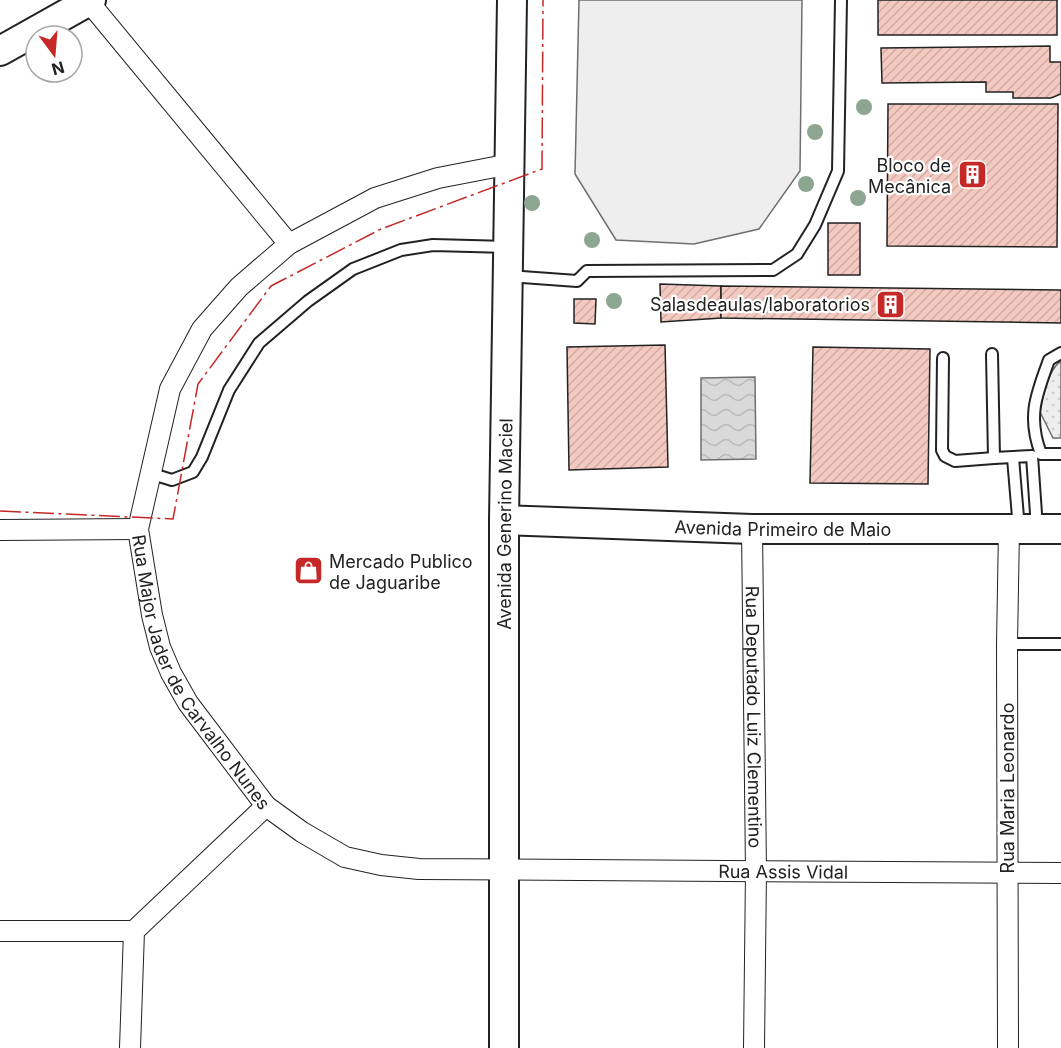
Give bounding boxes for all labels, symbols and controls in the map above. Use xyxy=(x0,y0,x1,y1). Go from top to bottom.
north arrow xyxy=(24,24,84,84)
text: N xyxy=(50,57,67,80)
place label: Bloco de Mecânica xyxy=(868,155,951,197)
building icon: Bloco de Mecânica xyxy=(956,159,988,191)
building icon: Salasdeaulas/laboratorios xyxy=(875,288,907,320)
place label: Salasdeaulas/laboratorios xyxy=(650,294,870,315)
street label: Avenida Generino Maciel xyxy=(493,418,516,630)
street label: Avenida Primeiro de Maio xyxy=(674,516,891,540)
street label: Rua Major Jader de Carvalho Nunes xyxy=(129,533,275,813)
place label: Mercado Publico de Jaguaribe xyxy=(329,551,473,593)
shop icon: Mercado Publico de Jaguaribe xyxy=(292,555,324,587)
street label: Rua Deputado Luiz Clementino xyxy=(742,586,766,848)
street label: Rua Maria Leonardo xyxy=(997,703,1018,873)
street label: Rua Assis Vidal xyxy=(718,860,848,882)

